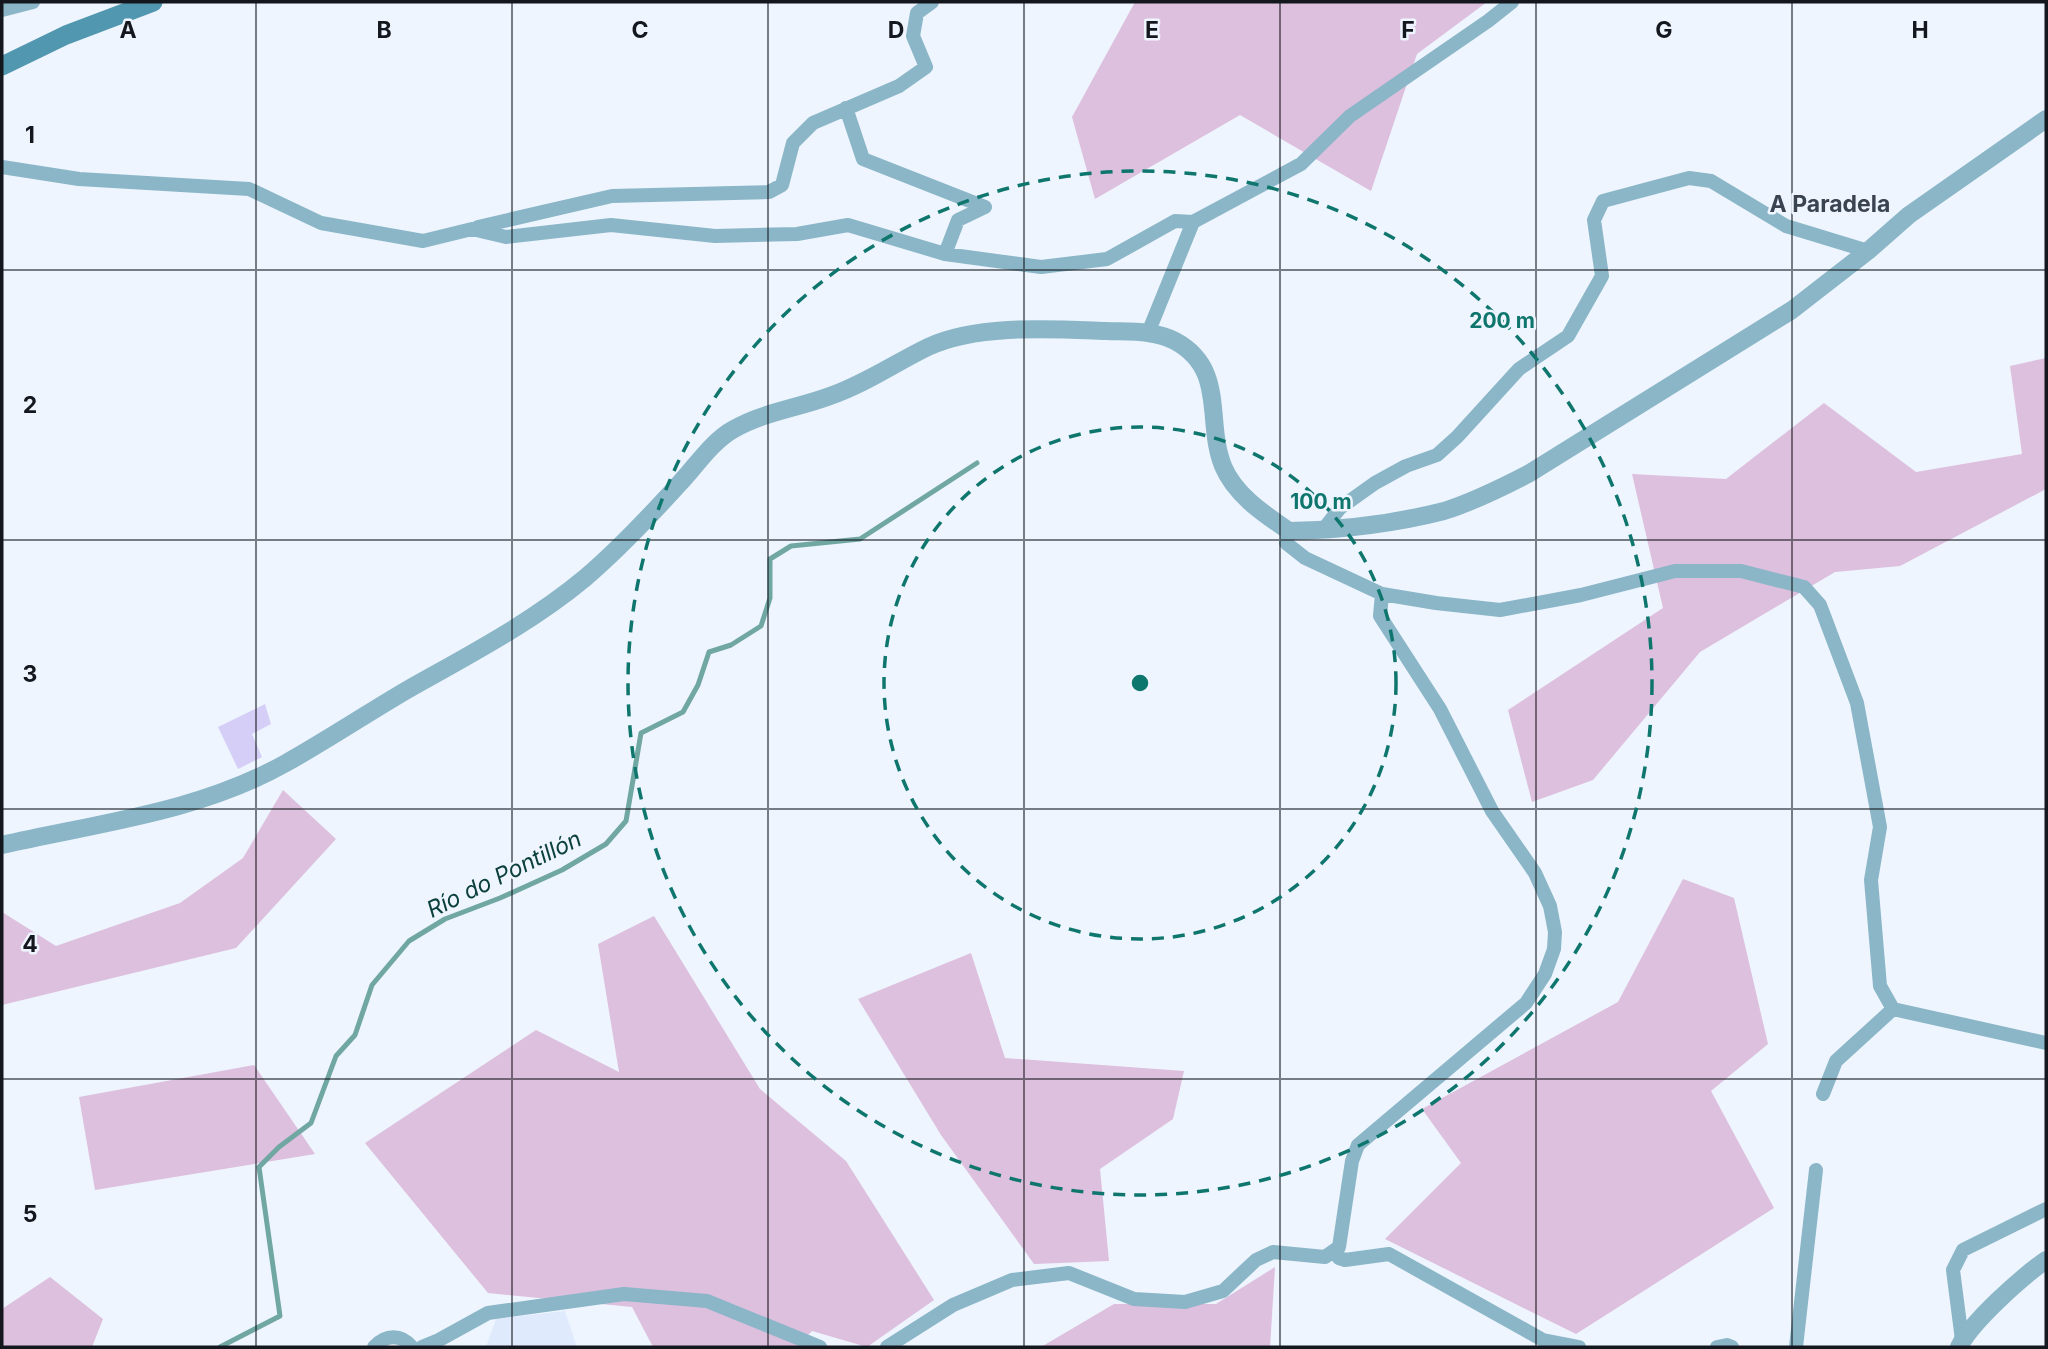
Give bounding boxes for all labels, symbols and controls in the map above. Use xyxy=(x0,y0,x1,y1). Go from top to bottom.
text: A xyxy=(119,16,137,44)
text: B xyxy=(376,16,392,44)
text: C xyxy=(631,16,649,44)
text: D xyxy=(888,16,904,44)
text: E xyxy=(1145,16,1159,44)
text: F xyxy=(1401,16,1415,44)
text: G xyxy=(1655,16,1673,44)
text: H xyxy=(1911,16,1929,44)
text: 1 xyxy=(25,121,35,149)
district label: A Paradela xyxy=(1770,190,1890,218)
text: 200 m xyxy=(1469,308,1535,333)
text: 2 xyxy=(23,391,37,419)
text: 100 m xyxy=(1290,489,1352,514)
text: 3 xyxy=(23,660,37,688)
centre of rings xyxy=(1128,671,1152,695)
water label: Río do Pontillón xyxy=(422,824,586,924)
text: 4 xyxy=(22,930,38,958)
text: 5 xyxy=(23,1200,37,1228)

